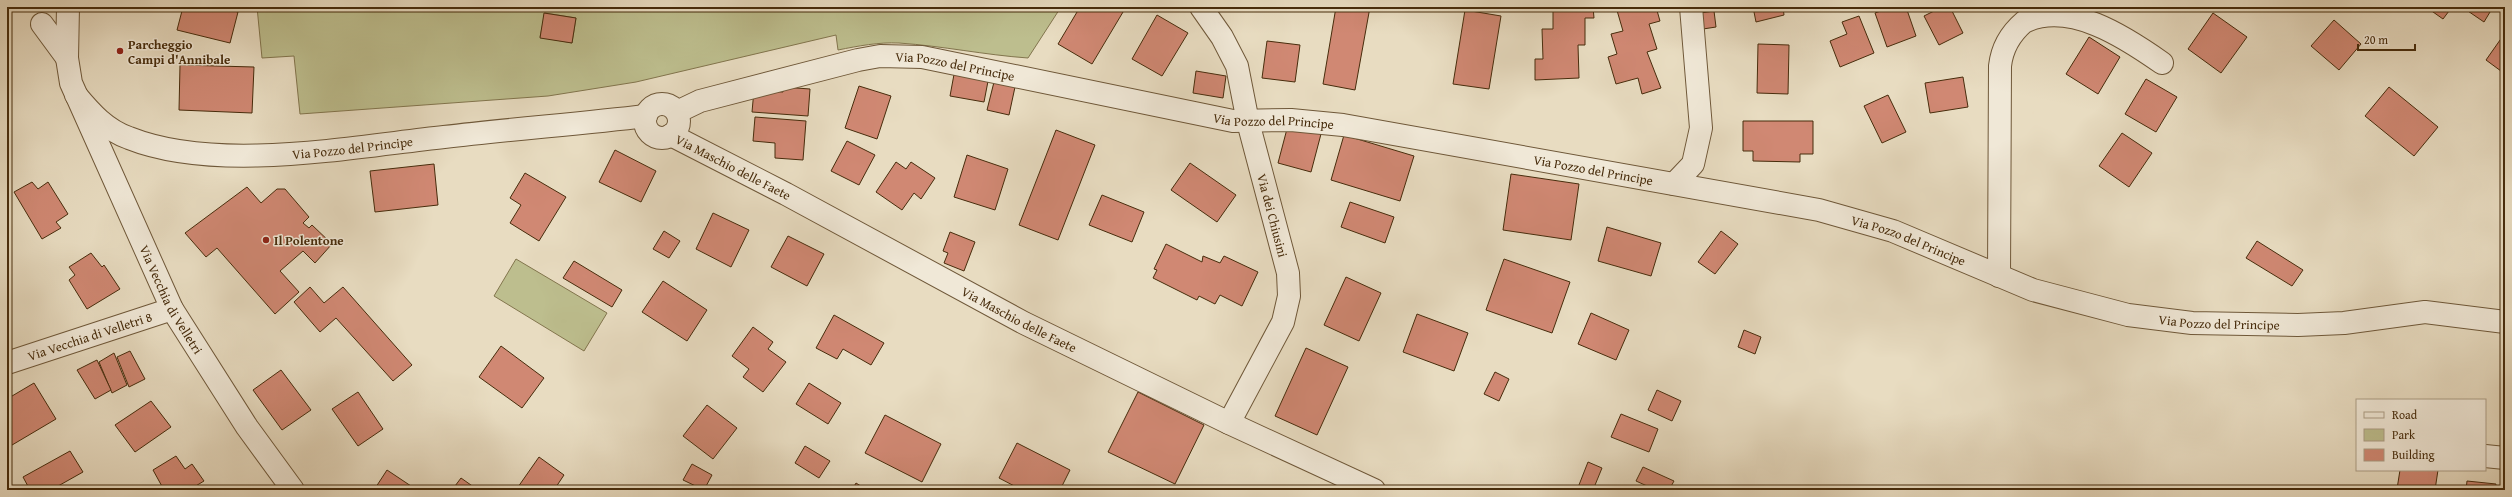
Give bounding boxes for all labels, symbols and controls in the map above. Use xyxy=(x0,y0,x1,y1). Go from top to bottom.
scale bar xyxy=(2358,26,2415,52)
text: 20 m xyxy=(2364,31,2388,48)
place label: Parcheggio Campi d'Annibale xyxy=(128,35,230,69)
marker: Parcheggio Campi d'Annibale xyxy=(115,46,125,56)
street label: Via Pozzo del Principe xyxy=(895,47,1016,85)
street label: Via Pozzo del Principe xyxy=(1211,108,1335,134)
street label: Via Maschio delle Faete xyxy=(672,129,794,204)
street label: Via Pozzo del Principe xyxy=(292,131,414,163)
street label: Via Pozzo del Principe xyxy=(1532,150,1655,190)
street label: Via dei Chiusini xyxy=(1253,172,1293,260)
street label: Via Pozzo del Principe xyxy=(1849,210,1969,270)
place label: Il Polentone xyxy=(274,231,344,250)
marker: Il Polentone xyxy=(261,235,271,245)
street label: Via Vecchia di Velletri xyxy=(135,242,208,358)
street label: Via Maschio delle Faete xyxy=(958,281,1080,357)
street label: Via Vecchia di Velletri 8 xyxy=(25,307,154,365)
street label: Via Pozzo del Principe xyxy=(2158,309,2280,334)
legend xyxy=(2356,399,2486,471)
text: Road xyxy=(2392,406,2418,423)
text: Park xyxy=(2392,426,2416,443)
text: Building xyxy=(2392,446,2435,463)

